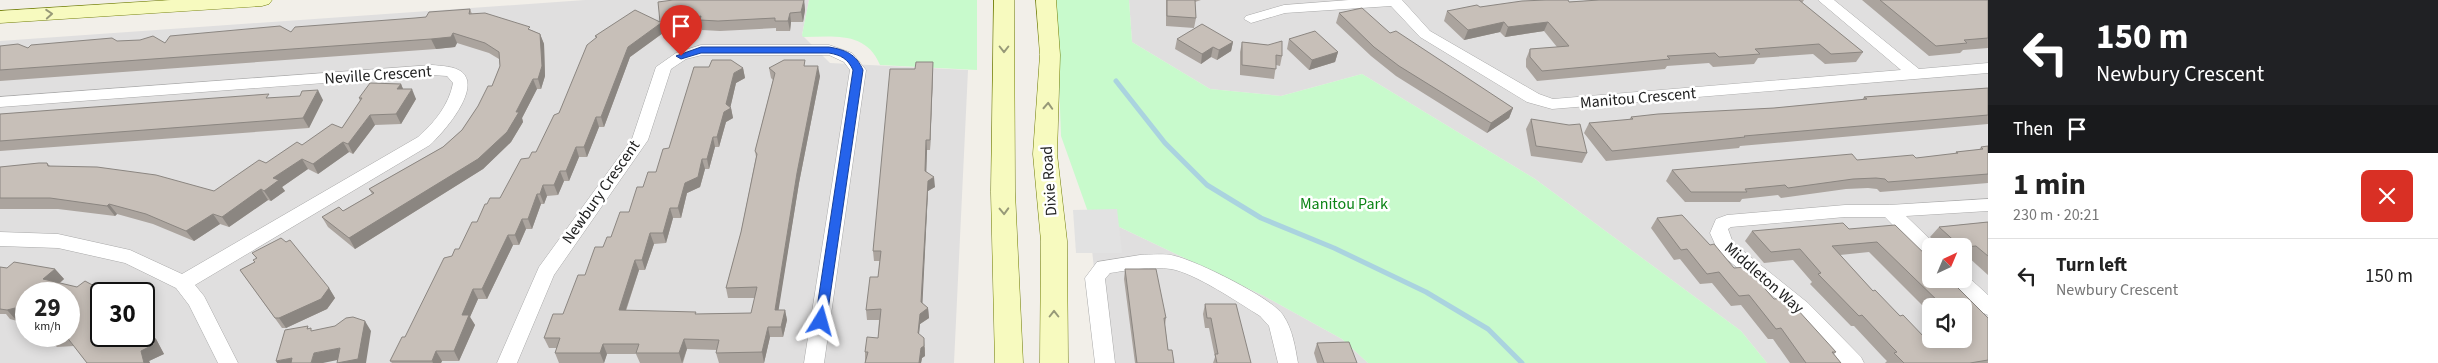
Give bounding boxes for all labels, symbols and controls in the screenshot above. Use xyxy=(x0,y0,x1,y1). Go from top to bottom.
pin xyxy=(660,5,702,56)
one-way arrow xyxy=(45,9,53,20)
icon: arrive xyxy=(667,12,695,40)
text: 150 m xyxy=(2096,12,2188,62)
icon: left xyxy=(2013,20,2078,85)
one-way arrow xyxy=(999,45,1009,53)
text: Newbury Crescent xyxy=(2096,58,2264,90)
street label: Neville Crescent xyxy=(324,60,433,90)
street label: Manitou Crescent xyxy=(1579,82,1698,114)
one-way arrow xyxy=(1042,101,1053,109)
icon: arrive xyxy=(2063,115,2091,143)
text: Then xyxy=(2013,116,2053,143)
street label: Newbury Crescent xyxy=(557,135,645,248)
street label: Dixie Road xyxy=(1036,145,1062,217)
text: 1 min xyxy=(2013,163,2086,206)
button: close xyxy=(2361,170,2413,222)
park label: Manitou Park xyxy=(1300,193,1388,215)
text: 230 m · 20:21 xyxy=(2013,204,2100,226)
one-way arrow xyxy=(999,208,1009,215)
street label: Middleton Way xyxy=(1719,237,1809,319)
north arrow xyxy=(1922,238,1972,288)
map controls xyxy=(1922,238,1972,348)
text: Turn left xyxy=(2056,252,2127,279)
icon: left xyxy=(2013,262,2041,290)
text: 150 m xyxy=(2365,263,2413,290)
text: Newbury Crescent xyxy=(2056,279,2178,301)
speed limit sign: 30 xyxy=(90,282,155,347)
text: 29 xyxy=(34,290,61,326)
position arrow xyxy=(794,294,846,346)
button: sound xyxy=(1922,298,1972,348)
one-way arrow xyxy=(1049,310,1059,318)
text: km/h xyxy=(34,318,61,335)

